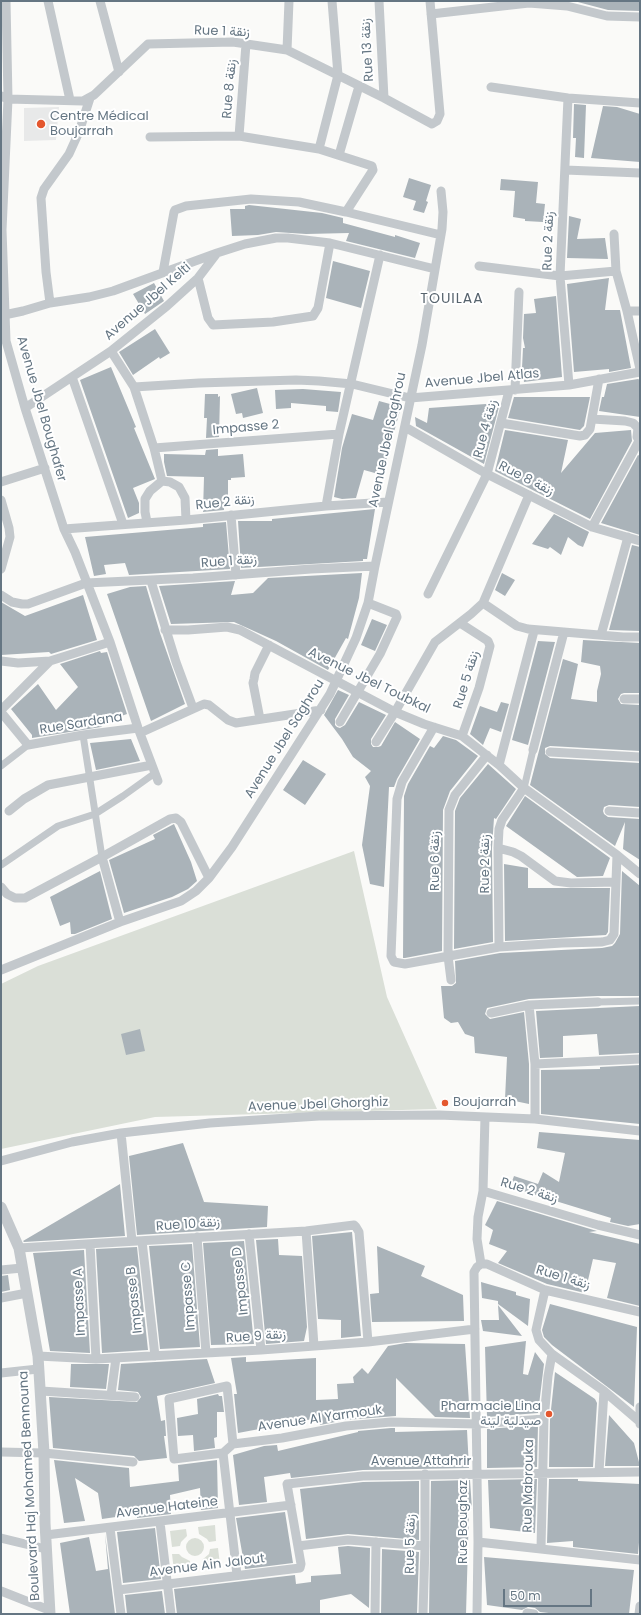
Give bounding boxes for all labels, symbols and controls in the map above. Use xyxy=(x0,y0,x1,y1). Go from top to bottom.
street label: Rue 13 زنقة xyxy=(359,18,377,82)
street label: Rue 1 زنقة xyxy=(194,23,250,41)
street label: Rue 8 زنقة xyxy=(220,58,240,120)
place label: Centre Médical Boujarrah xyxy=(50,109,149,140)
marker: Centre Médical Boujarrah xyxy=(35,118,47,130)
street label: Rue 2 زنقة xyxy=(540,211,558,271)
street label: Avenue Jbel Kelti xyxy=(101,260,195,344)
district label: TOUILAA xyxy=(420,291,484,307)
street label: Avenue Jbel Boughafer xyxy=(13,335,69,483)
street label: Avenue Jbel Atlas xyxy=(424,366,540,392)
street label: Avenue Jbel Saghrou xyxy=(366,371,410,509)
street label: Rue 4 زنقة xyxy=(471,398,501,460)
street label: Impasse 2 xyxy=(212,417,280,439)
street label: Rue 8 زنقة xyxy=(496,458,556,500)
street label: Rue 2 زنقة xyxy=(195,492,255,514)
street label: Rue 1 زنقة xyxy=(201,552,257,572)
street label: Avenue Jbel Toubkal xyxy=(305,645,433,717)
street label: Rue 5 زنقة xyxy=(451,649,483,711)
street label: Avenue Jbel Saghrou xyxy=(242,676,328,802)
street label: Rue Sardana xyxy=(38,710,124,738)
street label: Rue 6 زنقة xyxy=(428,831,444,891)
street label: Rue 2 زنقة xyxy=(478,834,494,894)
street label: Avenue Jbel Ghorghiz xyxy=(248,1095,388,1115)
place label: Boujarrah xyxy=(453,1095,516,1111)
marker: Boujarrah xyxy=(440,1098,450,1108)
street label: Rue 2 زنقة xyxy=(498,1175,560,1207)
street label: Rue 10 زنقة xyxy=(156,1215,220,1235)
street label: Impasse D xyxy=(230,1246,252,1316)
street label: Impasse C xyxy=(179,1261,199,1331)
street label: Rue 1 زنقة xyxy=(534,1262,592,1294)
street label: Impasse B xyxy=(124,1266,146,1334)
street label: Impasse A xyxy=(70,1268,90,1336)
street label: Rue 9 زنقة xyxy=(226,1327,286,1347)
street label: Boulevard Haj Mohamed Bennouna xyxy=(16,1371,44,1601)
place label: Pharmacie Lina صيدلية لينة xyxy=(441,1399,541,1430)
street label: Avenue Al Yarmouk xyxy=(257,1403,383,1435)
marker: Pharmacie Lina صيدلية لينة xyxy=(544,1409,554,1419)
street label: Rue Mabrouka xyxy=(520,1439,538,1533)
street label: Avenue Attahrir xyxy=(371,1454,471,1470)
street label: Rue Boughaz xyxy=(456,1480,472,1564)
street label: Avenue Hateine xyxy=(115,1494,219,1522)
street label: Rue 5 زنقة xyxy=(403,1514,419,1574)
street label: Avenue Ain Jalout xyxy=(148,1551,266,1581)
scale bar xyxy=(505,1581,594,1607)
text: 50 m xyxy=(510,1587,541,1604)

